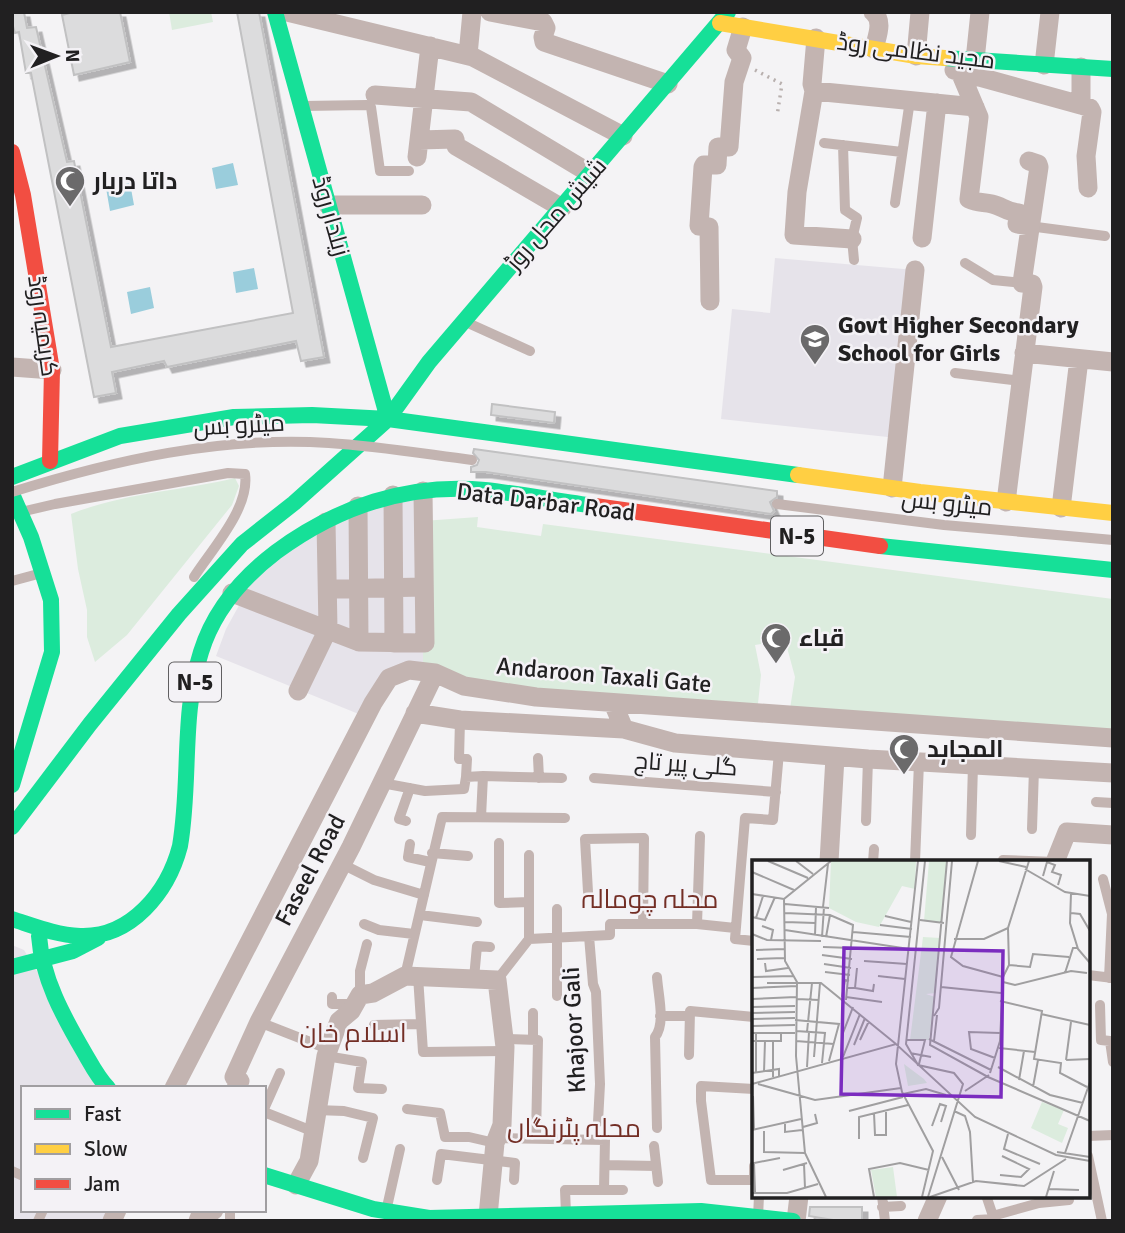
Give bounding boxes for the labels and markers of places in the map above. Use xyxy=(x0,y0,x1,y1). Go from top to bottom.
mosque icon: داتا دربار xyxy=(53,164,87,208)
place label: داتا دربار xyxy=(92,166,178,196)
place label: Govt Higher Secondary School for Girls xyxy=(838,310,1079,368)
school or university icon: Govt Higher Secondary School for Girls xyxy=(798,322,832,366)
mosque icon: قباء xyxy=(759,621,793,665)
place label: قباء xyxy=(799,623,844,653)
mosque icon: المجاہد xyxy=(887,732,921,776)
place label: المجاہد xyxy=(927,734,1004,765)

